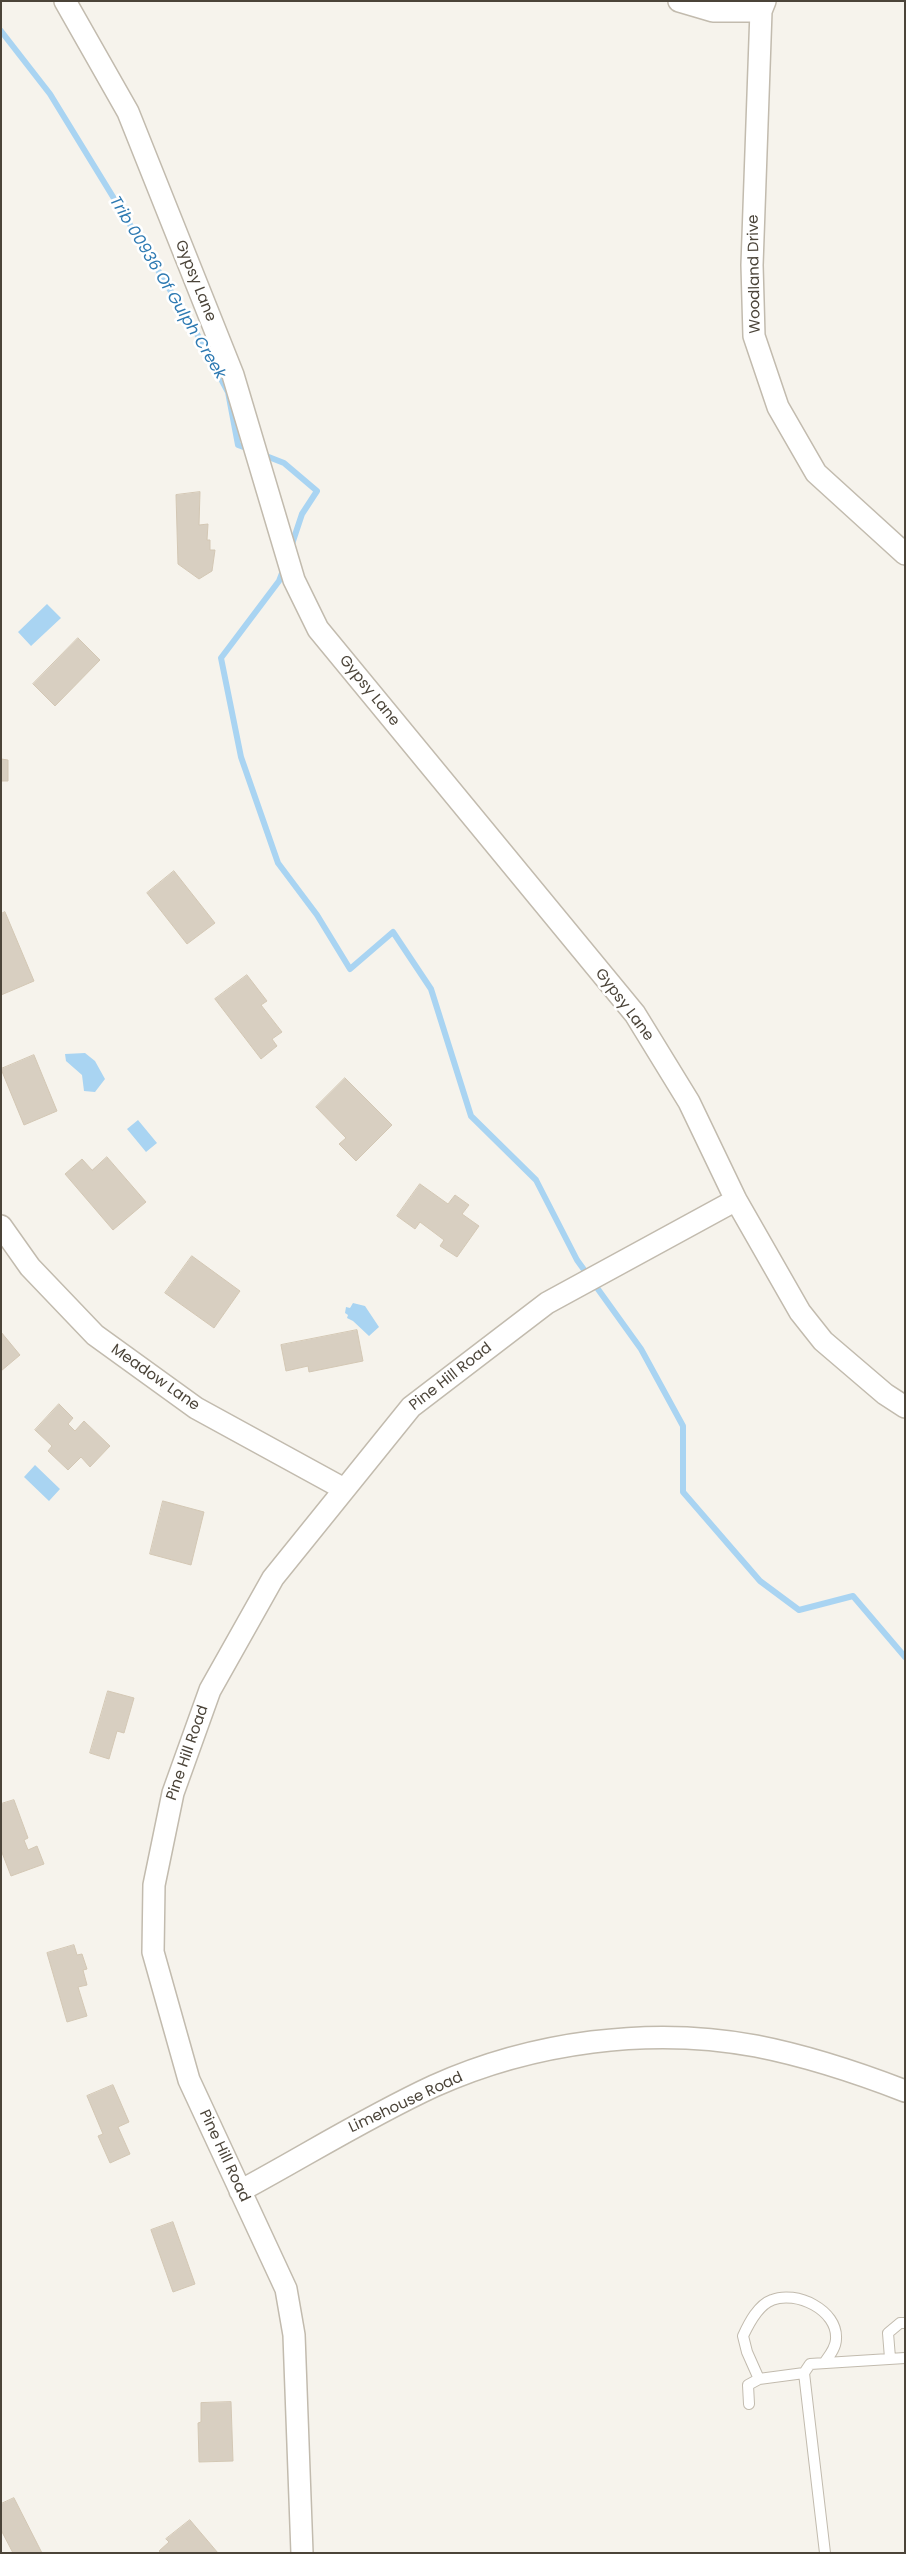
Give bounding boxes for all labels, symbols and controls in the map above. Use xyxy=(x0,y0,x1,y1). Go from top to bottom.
water label: Trib 00936 Of Gulph Creek xyxy=(105,193,229,383)
street label: Woodland Drive xyxy=(745,214,765,334)
street label: Gypsy Lane xyxy=(171,238,219,324)
street label: Gypsy Lane xyxy=(335,652,403,730)
street label: Gypsy Lane xyxy=(591,965,657,1045)
street label: Pine Hill Road xyxy=(406,1339,496,1415)
street label: Meadow Lane xyxy=(107,1341,203,1415)
street label: Pine Hill Road xyxy=(163,1703,213,1803)
street label: Limehouse Road xyxy=(346,2069,466,2137)
street label: Pine Hill Road xyxy=(195,2107,253,2205)

